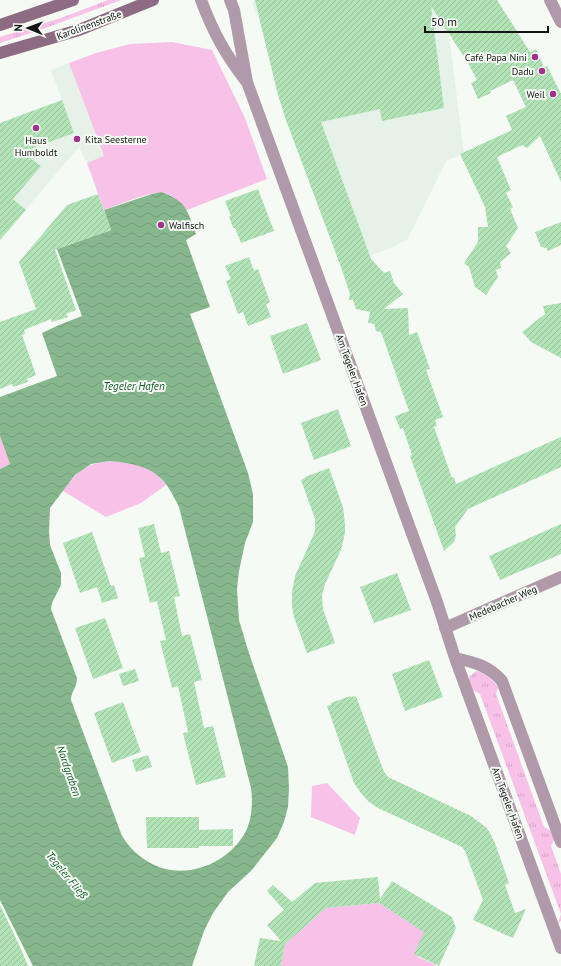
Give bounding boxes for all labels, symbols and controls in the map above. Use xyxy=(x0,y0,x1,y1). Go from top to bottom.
street label: Karolinenstraße xyxy=(55,7,123,43)
north arrow xyxy=(8,8,48,48)
scale bar xyxy=(425,8,548,34)
text: 50 m xyxy=(431,14,457,29)
text: N xyxy=(11,24,25,32)
place label: Café Papa Nini xyxy=(465,51,527,64)
marker: Café Papa Nini xyxy=(530,52,540,62)
place label: Dadu xyxy=(512,65,534,78)
marker: Dadu xyxy=(537,66,547,76)
place label: Weil xyxy=(526,88,545,101)
marker: Weil xyxy=(548,89,558,99)
marker: Haus Humboldt xyxy=(31,123,41,133)
place label: Kita Seesterne xyxy=(85,133,147,146)
place label: Haus Humboldt xyxy=(15,134,58,159)
marker: Kita Seesterne xyxy=(72,134,82,144)
place label: Walfisch xyxy=(169,219,204,232)
marker: Walfisch xyxy=(156,220,166,230)
street label: Am Tegeler Hafen xyxy=(333,332,371,408)
water label: Tegeler Hafen xyxy=(103,379,165,393)
street label: Medebacher Weg xyxy=(467,582,539,624)
water label: Nordgraben xyxy=(54,744,84,798)
street label: Am Tegeler Hafen xyxy=(489,765,527,841)
water label: Tegeler Fließ xyxy=(43,848,91,902)

